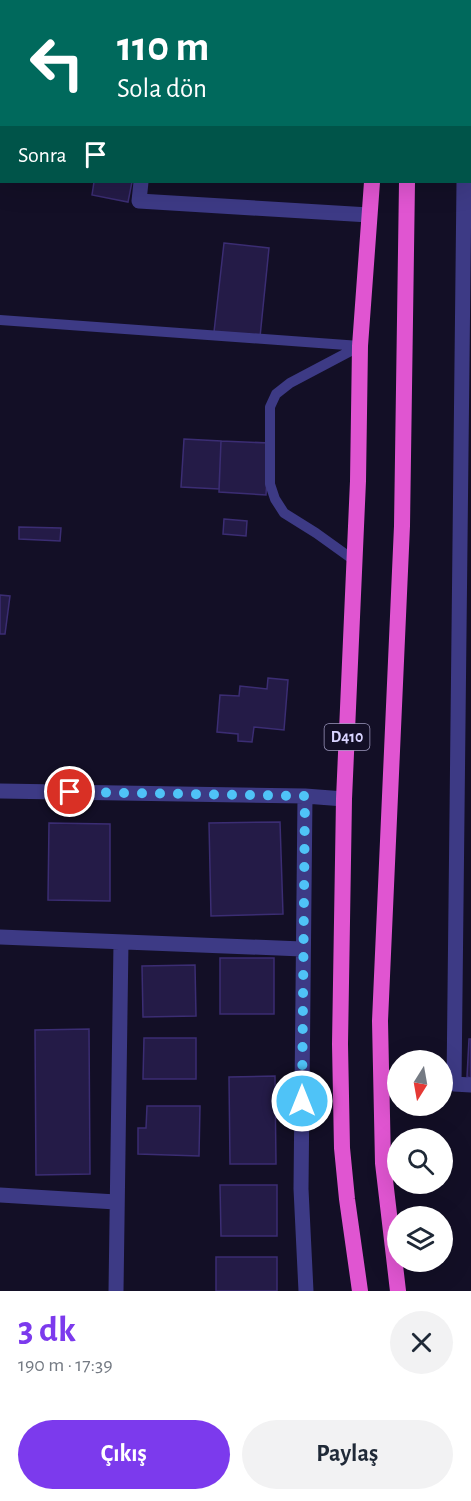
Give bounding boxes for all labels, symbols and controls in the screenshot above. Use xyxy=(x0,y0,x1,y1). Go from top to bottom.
icon: left xyxy=(18,24,96,102)
text: 110 m xyxy=(117,26,209,68)
text: Sola dön xyxy=(117,75,207,102)
icon: arrive xyxy=(79,138,112,171)
text: Sonra xyxy=(18,144,67,166)
road number: D410 xyxy=(324,724,370,750)
pin xyxy=(44,766,95,817)
icon: arrive xyxy=(53,775,86,808)
north arrow xyxy=(387,1050,453,1116)
map controls xyxy=(387,1050,453,1272)
position arrow xyxy=(270,1069,334,1133)
button: search xyxy=(387,1128,453,1194)
button: layers xyxy=(387,1206,453,1272)
button: close xyxy=(390,1311,453,1374)
text: 3 dk xyxy=(18,1312,76,1348)
text: 190 m · 17:39 xyxy=(18,1355,113,1375)
button: Çıkış xyxy=(18,1420,230,1489)
button: Paylaş xyxy=(242,1420,453,1489)

